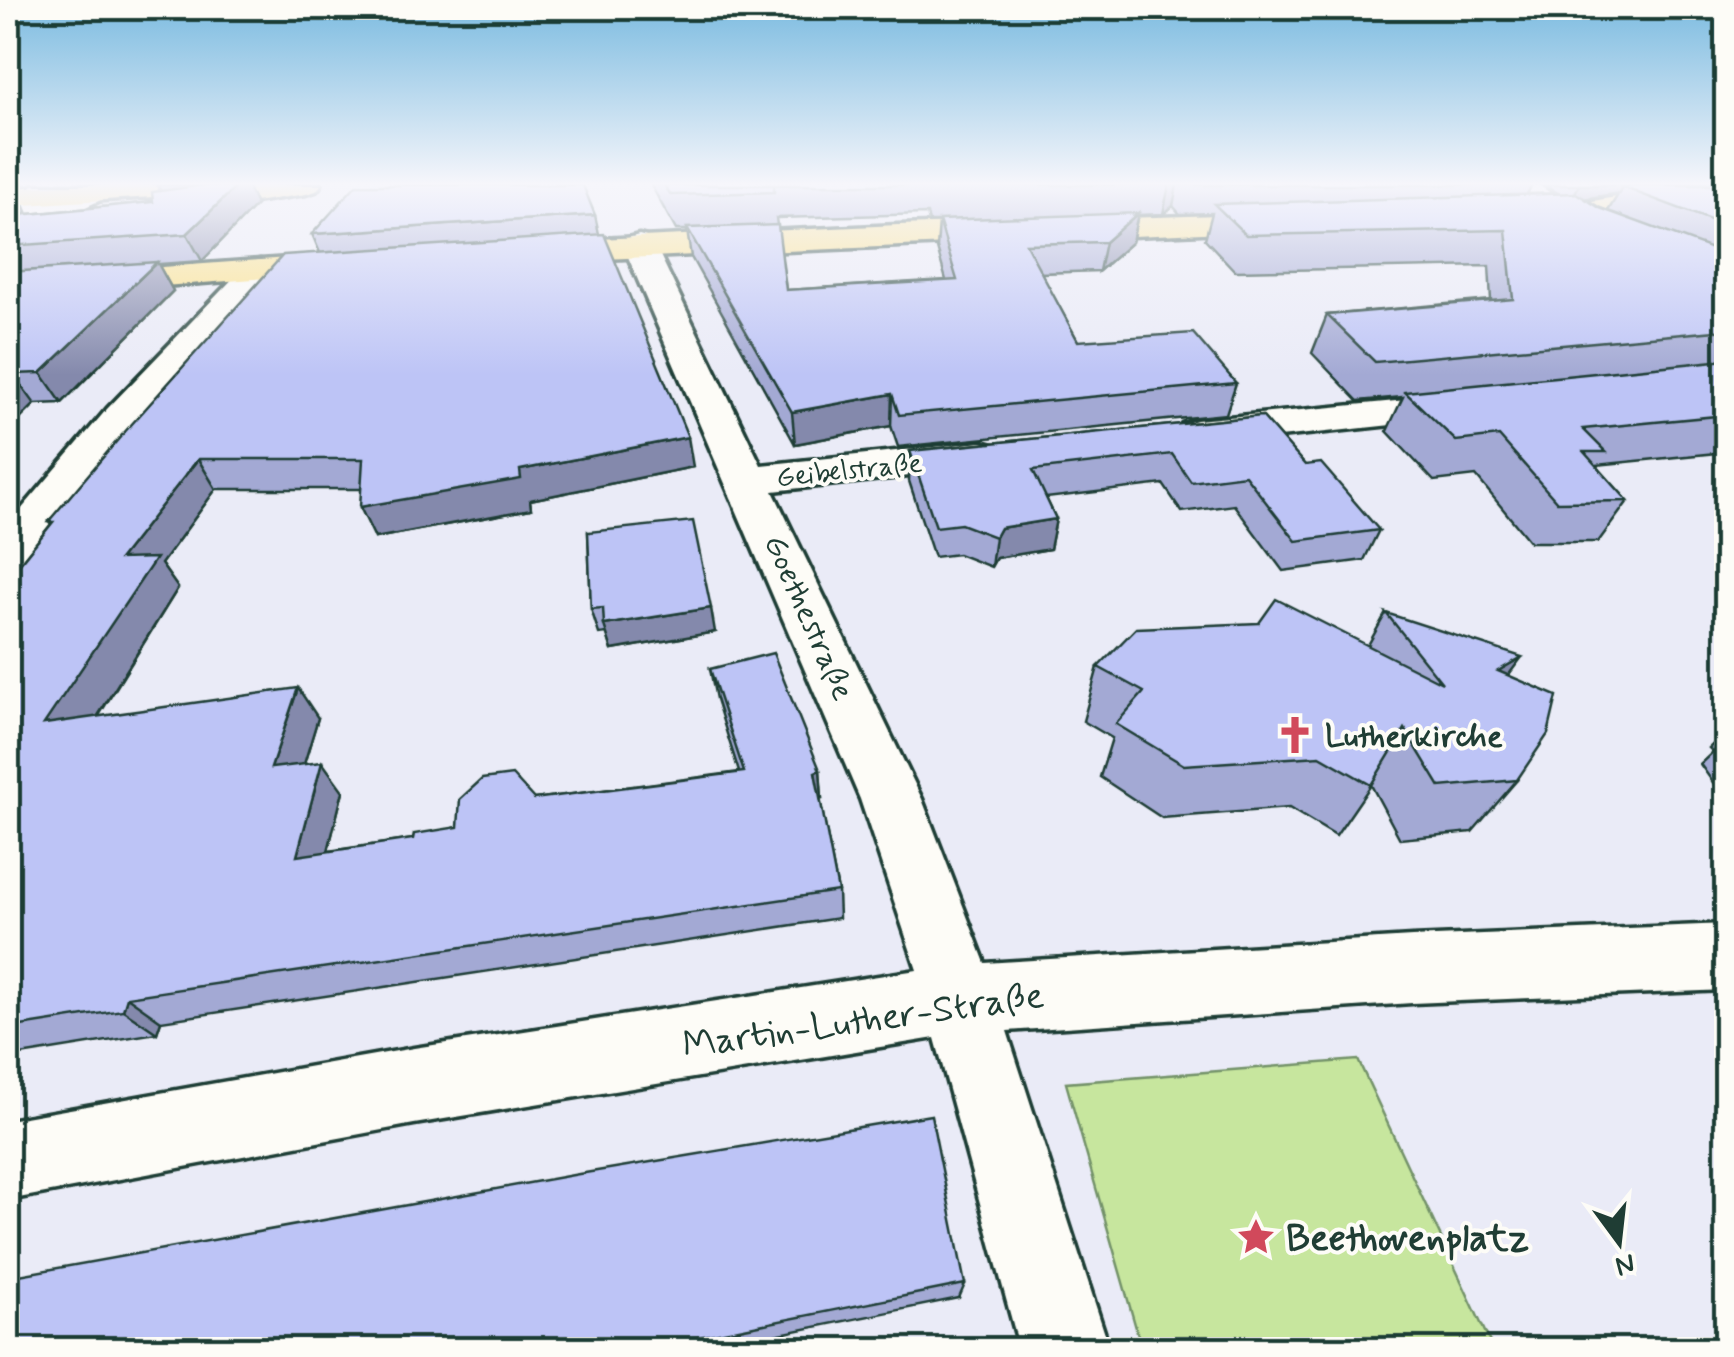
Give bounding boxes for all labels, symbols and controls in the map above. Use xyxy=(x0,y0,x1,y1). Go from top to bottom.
street label: Geibelstraße xyxy=(774,445,924,498)
street label: Goethestraße xyxy=(753,528,863,707)
church icon: Lutherkirche xyxy=(1274,714,1316,756)
place label: Lutherkirche xyxy=(1325,716,1503,758)
street label: Martin-Luther-Straße xyxy=(679,972,1047,1071)
north arrow xyxy=(1569,1192,1669,1292)
place label: Beethovenplatz xyxy=(1286,1215,1529,1264)
place icon: Beethovenplatz xyxy=(1235,1216,1277,1258)
text: N xyxy=(1611,1243,1639,1284)

